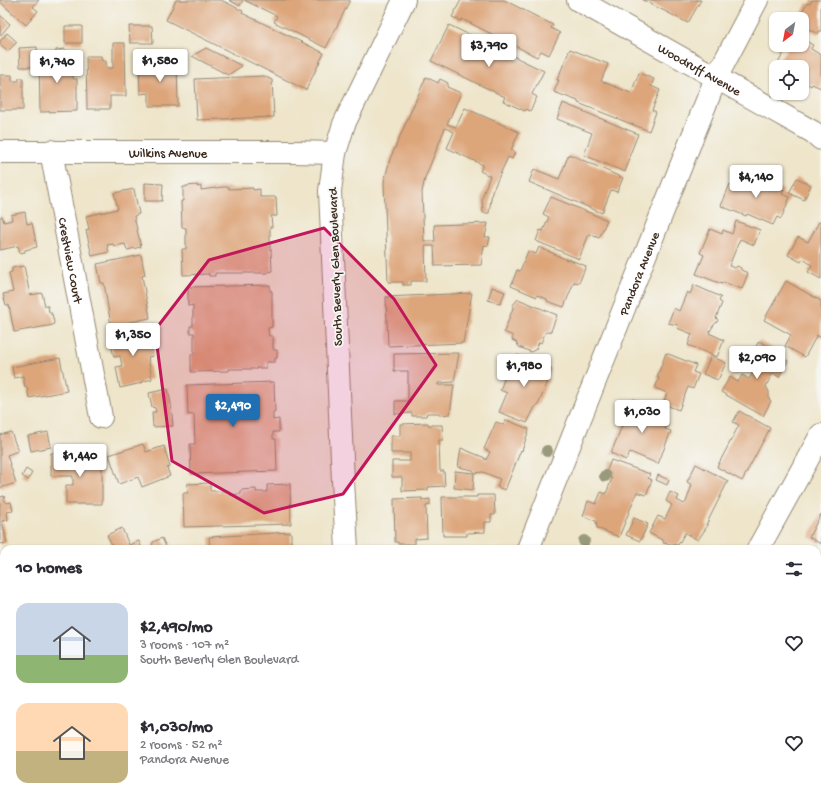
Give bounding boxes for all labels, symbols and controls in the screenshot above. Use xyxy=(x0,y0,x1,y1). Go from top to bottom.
north arrow xyxy=(769,12,809,52)
map controls xyxy=(769,12,809,100)
pin: $3,790 xyxy=(456,34,522,68)
text: $3,790 xyxy=(470,39,508,54)
street label: Woodruff Avenue xyxy=(655,41,743,100)
pin: $1,580 xyxy=(127,49,193,83)
pin: $1,740 xyxy=(24,50,90,84)
text: $1,580 xyxy=(142,54,178,69)
text: $1,740 xyxy=(39,55,75,70)
button: locate xyxy=(769,60,809,100)
street label: Wilkins Avenue xyxy=(129,147,208,162)
pin: $4,140 xyxy=(723,165,789,199)
text: $4,140 xyxy=(739,170,773,185)
street label: South Beverly Glen Boulevard xyxy=(326,186,347,346)
street label: Crestview Court xyxy=(54,217,85,306)
street label: Pandora Avenue xyxy=(617,230,664,319)
pin: $1,350 xyxy=(100,323,166,357)
text: $1,350 xyxy=(115,328,151,343)
pin: $2,090 xyxy=(724,346,790,380)
text: $2,090 xyxy=(738,351,776,366)
pin: $1,980 xyxy=(491,354,557,388)
text: $1,980 xyxy=(506,359,542,374)
pin: $2,490 xyxy=(200,394,266,428)
text: $2,490 xyxy=(215,399,251,414)
pin: $1,030 xyxy=(609,400,675,434)
text: $1,030 xyxy=(624,405,660,420)
pin: $1,440 xyxy=(47,444,113,478)
text: $1,440 xyxy=(63,449,97,464)
icon: filters xyxy=(783,558,805,580)
text: 10 homes xyxy=(16,559,82,579)
text: $2,490/mo xyxy=(140,618,213,638)
icon: home xyxy=(48,619,96,667)
icon: heart xyxy=(783,632,805,654)
text: 3 rooms · 107 m² xyxy=(140,638,229,653)
text: South Beverly Glen Boulevard xyxy=(140,653,298,668)
text: $1,030/mo xyxy=(140,718,213,738)
icon: home xyxy=(48,719,96,767)
icon: heart xyxy=(783,732,805,754)
text: 2 rooms · 52 m² xyxy=(140,738,222,753)
text: Pandora Avenue xyxy=(140,753,229,768)

